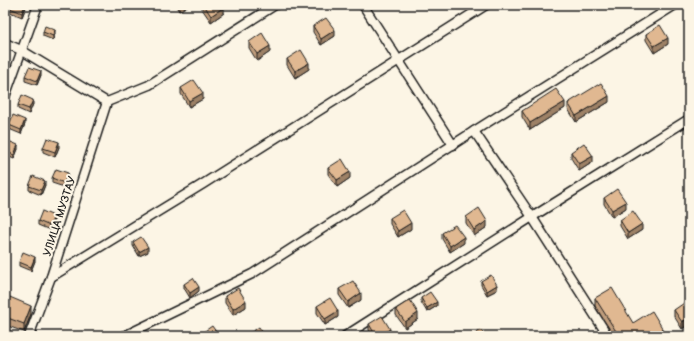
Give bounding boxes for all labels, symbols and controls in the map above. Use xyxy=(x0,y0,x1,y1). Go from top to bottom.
street label: УЛИЦА МУЗТАУ xyxy=(40,174,79,258)

